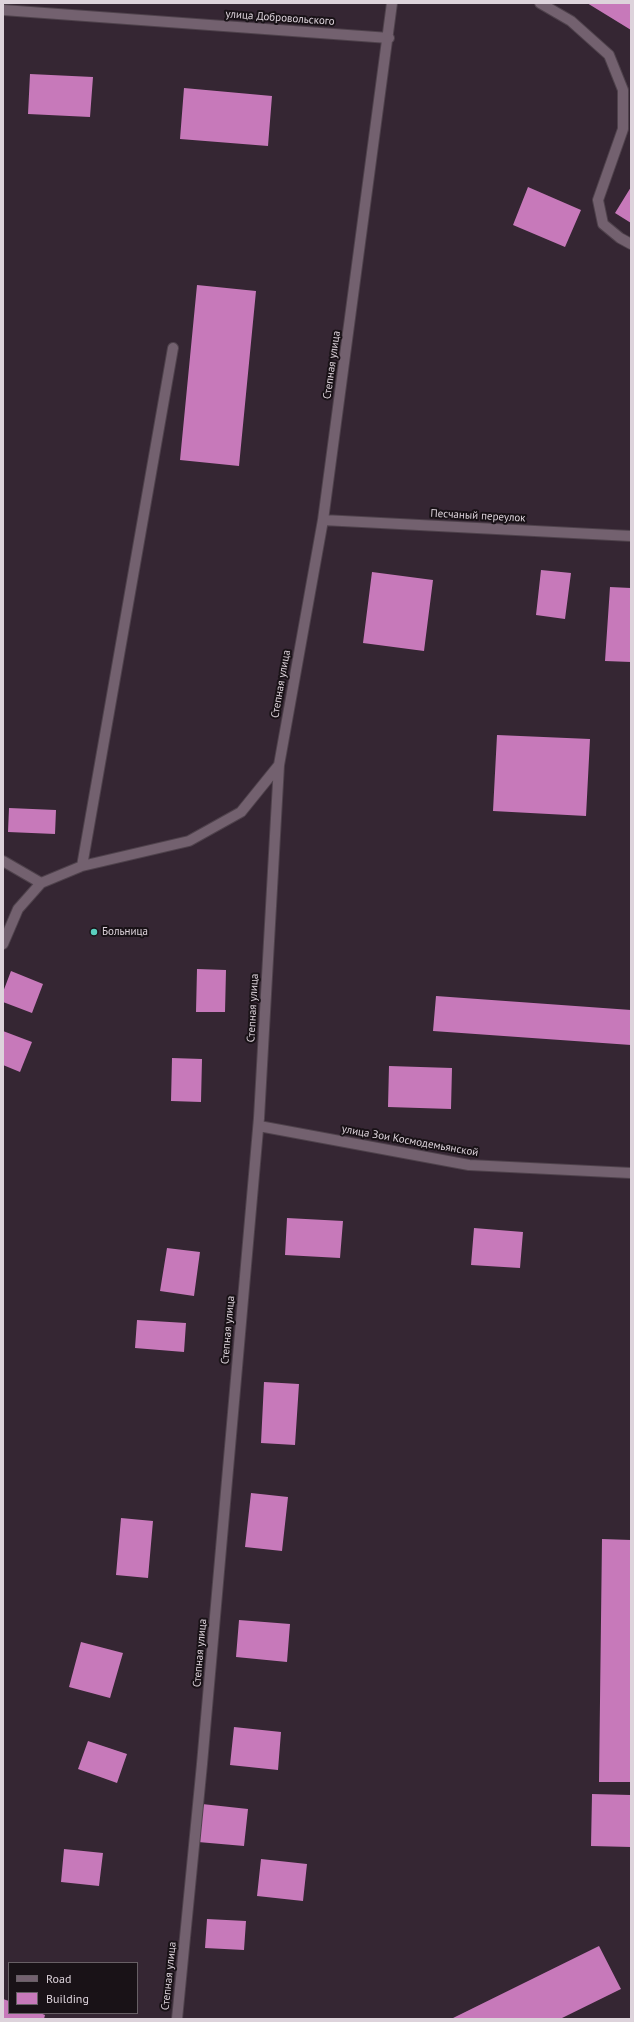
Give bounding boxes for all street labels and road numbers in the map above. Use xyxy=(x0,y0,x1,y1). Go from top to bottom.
street label: улица Добровольского xyxy=(225,8,335,28)
street label: Степная улица xyxy=(321,330,343,400)
street label: Песчаный переулок xyxy=(430,507,526,525)
street label: Степная улица xyxy=(269,649,293,719)
street label: Степная улица xyxy=(245,973,261,1043)
street label: улица Зои Космодемьянской xyxy=(341,1122,479,1160)
street label: Степная улица xyxy=(218,1295,238,1365)
street label: Степная улица xyxy=(190,1618,210,1688)
street label: Степная улица xyxy=(159,1941,179,2011)

